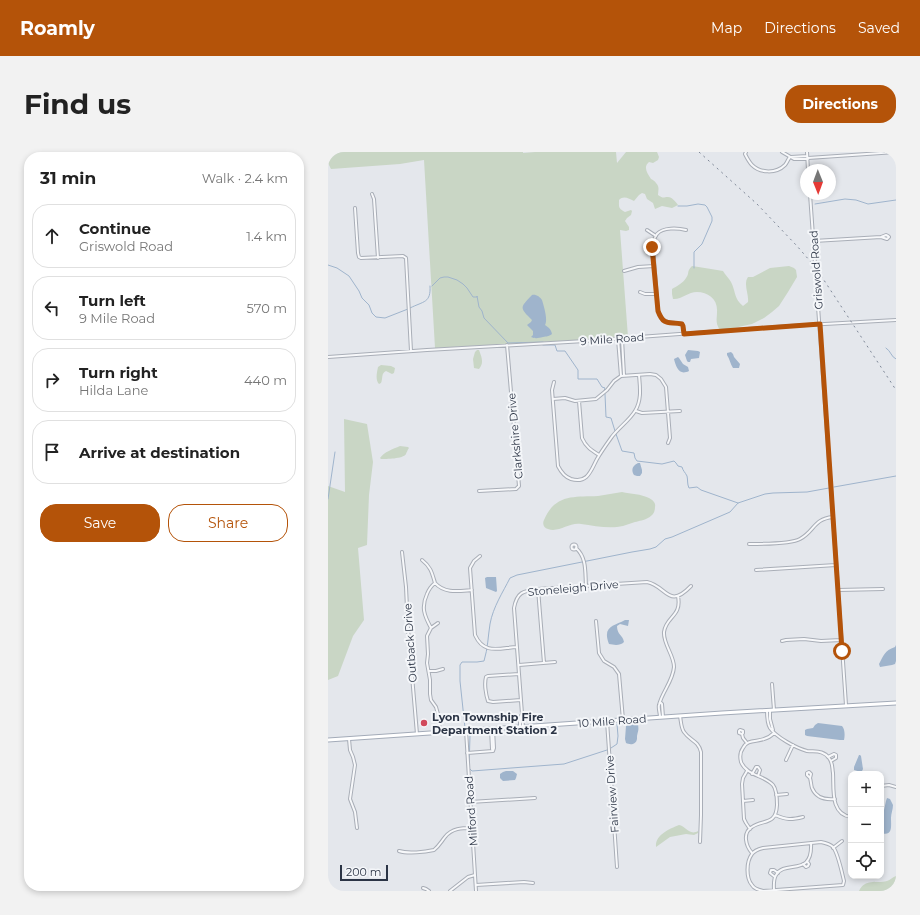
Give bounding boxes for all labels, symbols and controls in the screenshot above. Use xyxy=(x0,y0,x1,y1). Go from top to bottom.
text: Roamly xyxy=(20,17,95,40)
text: Map xyxy=(711,19,742,37)
text: Directions xyxy=(764,19,836,37)
text: Saved xyxy=(858,19,900,37)
button: Directions xyxy=(785,85,896,123)
text: Find us xyxy=(24,87,131,121)
north arrow xyxy=(800,164,836,200)
text: 31 min xyxy=(40,168,96,188)
text: Walk · 2.4 km xyxy=(202,170,288,186)
text: Continue xyxy=(79,219,151,238)
icon: ahead xyxy=(41,225,63,247)
text: 1.4 km xyxy=(246,228,287,244)
street label: Griswold Road xyxy=(806,230,826,310)
text: Griswold Road xyxy=(79,238,173,254)
route end xyxy=(643,238,661,256)
text: Turn left xyxy=(79,291,146,310)
icon: left xyxy=(41,297,63,319)
text: 570 m xyxy=(247,300,287,316)
text: 9 Mile Road xyxy=(79,310,155,326)
street label: 9 Mile Road xyxy=(579,330,645,348)
text: Turn right xyxy=(79,363,158,382)
icon: right xyxy=(41,369,63,391)
text: 440 m xyxy=(244,372,287,388)
text: Hilda Lane xyxy=(79,382,148,398)
street label: Clarkshire Drive xyxy=(504,392,526,480)
icon: arrive xyxy=(41,441,63,463)
text: Arrive at destination xyxy=(79,443,240,462)
button: Save xyxy=(40,504,160,542)
button: Share xyxy=(168,504,288,542)
street label: Stoneleigh Drive xyxy=(527,577,619,599)
street label: Outback Drive xyxy=(400,603,420,683)
route start xyxy=(833,642,851,660)
place label: Lyon Township Fire Department Station 2 xyxy=(432,710,557,737)
street label: 10 Mile Road xyxy=(577,712,647,730)
marker: Lyon Township Fire Department Station 2 xyxy=(419,718,429,728)
street label: Fairview Drive xyxy=(602,754,622,833)
map controls xyxy=(848,771,884,879)
button: + xyxy=(848,771,884,807)
street label: Milford Road xyxy=(462,775,480,847)
button: − xyxy=(848,807,884,843)
button: locate xyxy=(848,843,884,879)
scale bar xyxy=(340,863,388,882)
text: 200 m xyxy=(346,865,381,879)

